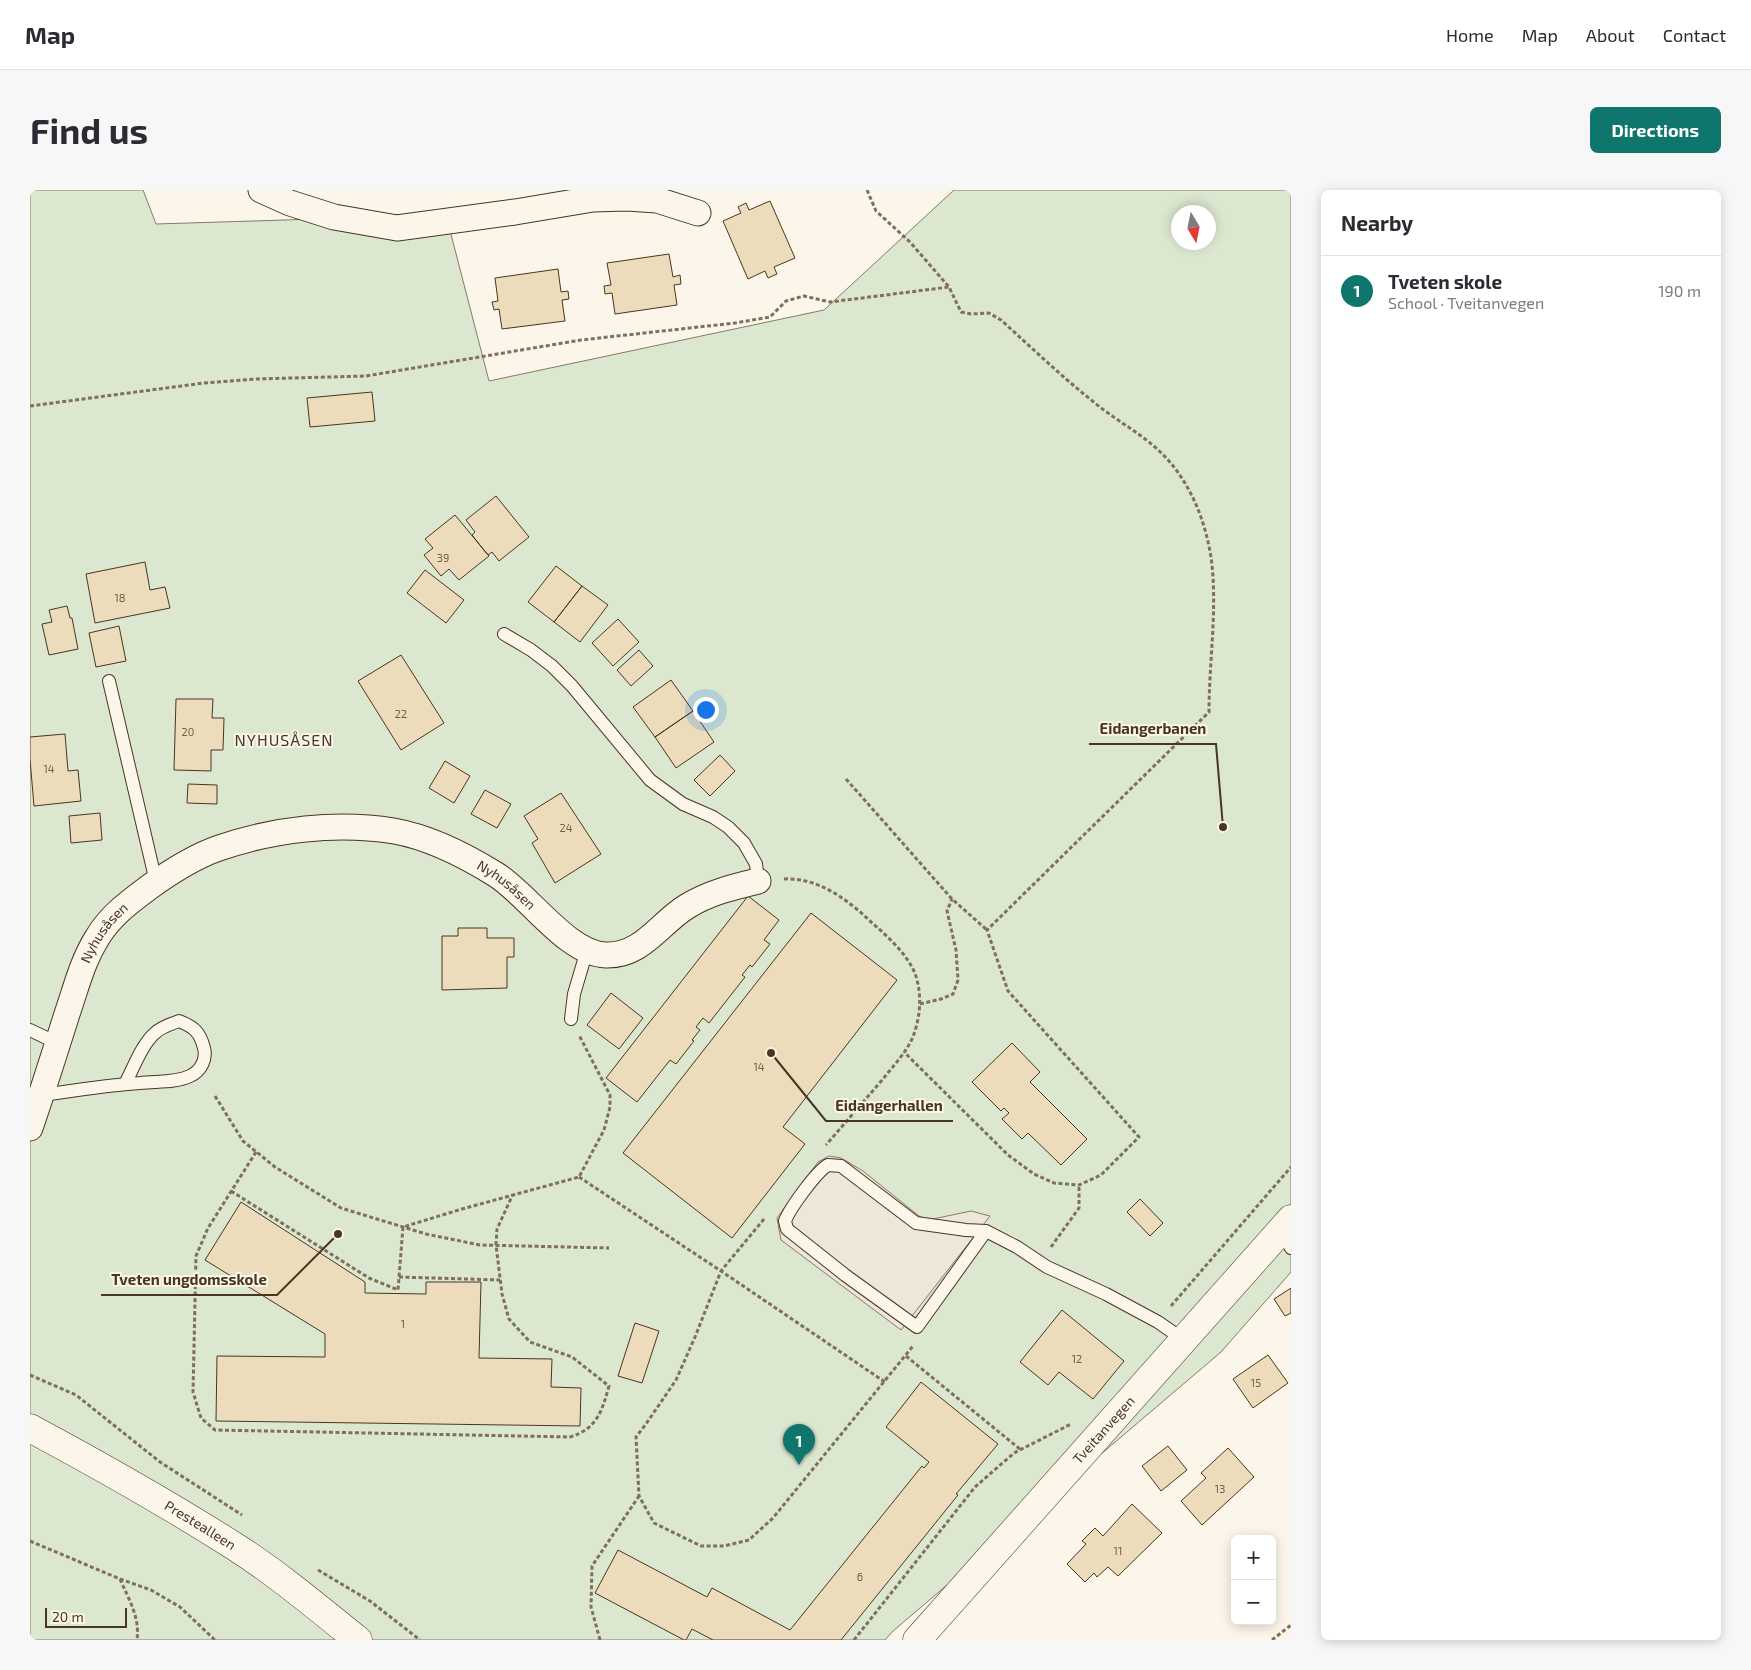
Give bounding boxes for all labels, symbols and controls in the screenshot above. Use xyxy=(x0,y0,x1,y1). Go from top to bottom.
text: Map xyxy=(25,20,75,49)
text: Home xyxy=(1446,24,1494,46)
text: Map xyxy=(1522,24,1558,46)
text: About xyxy=(1586,24,1635,46)
text: Contact xyxy=(1663,24,1726,46)
button: Directions xyxy=(1590,107,1721,153)
text: Find us xyxy=(30,109,148,151)
north arrow xyxy=(1171,205,1216,250)
text: Nearby xyxy=(1341,210,1413,235)
text: Tveten skole xyxy=(1388,270,1502,293)
text: 1 xyxy=(1354,281,1360,300)
text: 190 m xyxy=(1658,281,1701,300)
text: School · Tveitanvegen xyxy=(1388,293,1544,312)
house number: 39 xyxy=(437,551,449,564)
house number: 18 xyxy=(114,591,126,604)
your location xyxy=(693,697,719,723)
house number: 22 xyxy=(395,707,407,720)
callout: Eidangerbanen xyxy=(1089,714,1216,744)
text: Eidangerbanen xyxy=(1100,719,1206,737)
house number: 20 xyxy=(182,725,194,738)
district label: NYHUSÅSEN xyxy=(235,730,333,749)
house number: 14 xyxy=(43,762,55,775)
house number: 24 xyxy=(560,821,573,834)
street label: Nyhusåsen xyxy=(474,856,540,913)
street label: Nyhusåsen xyxy=(76,898,131,966)
house number: 14 xyxy=(753,1060,765,1073)
callout: Eidangerhallen xyxy=(826,1091,953,1121)
text: Eidangerhallen xyxy=(835,1096,943,1114)
callout: Tveten ungdomsskole xyxy=(101,1265,277,1295)
text: Tveten ungdomsskole xyxy=(111,1270,267,1288)
house number: 1 xyxy=(401,1317,405,1330)
house number: 12 xyxy=(1072,1352,1082,1365)
house number: 15 xyxy=(1251,1376,1261,1389)
street label: Tveitanvegen xyxy=(1069,1392,1138,1467)
pin: 1 xyxy=(783,1424,815,1465)
house number: 13 xyxy=(1215,1482,1225,1495)
street label: Prestealleen xyxy=(162,1496,239,1553)
map controls xyxy=(1231,1535,1276,1625)
button: + xyxy=(1231,1535,1276,1580)
house number: 11 xyxy=(1114,1544,1122,1557)
house number: 6 xyxy=(857,1570,863,1583)
button: − xyxy=(1231,1580,1276,1625)
scale bar xyxy=(45,1605,128,1628)
text: 20 m xyxy=(52,1608,84,1625)

